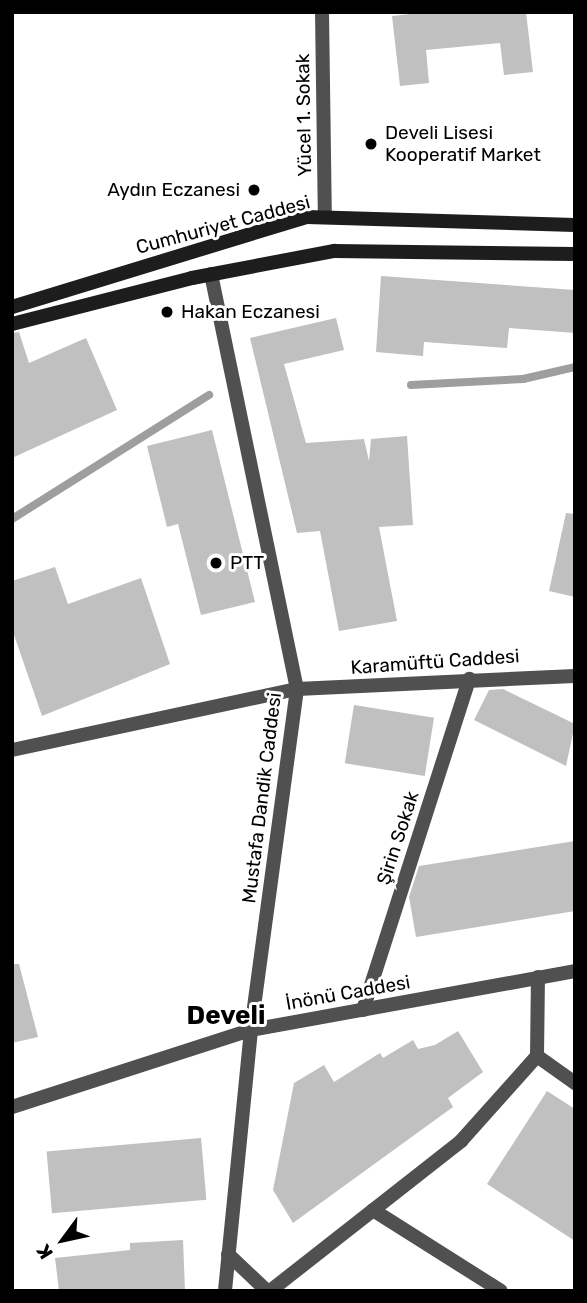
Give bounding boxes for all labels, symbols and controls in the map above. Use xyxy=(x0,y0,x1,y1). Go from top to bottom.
street label: Yücel 1. Sokak xyxy=(292,53,316,177)
place label: Develi Lisesi Kooperatif Market xyxy=(385,122,541,166)
marker: Develi Lisesi Kooperatif Market xyxy=(363,136,379,152)
place label: Aydın Eczanesi xyxy=(107,179,240,201)
marker: Aydın Eczanesi xyxy=(246,182,262,198)
street label: Cumhuriyet Caddesi xyxy=(133,191,313,259)
place label: Hakan Eczanesi xyxy=(181,301,320,323)
marker: Hakan Eczanesi xyxy=(159,304,175,320)
place label: PTT xyxy=(230,552,264,574)
marker: PTT xyxy=(208,555,224,571)
street label: Karamüftü Caddesi xyxy=(350,645,520,679)
street label: Mustafa Dandik Caddesi xyxy=(238,691,286,905)
street label: Şirin Sokak xyxy=(372,788,424,888)
street label: İnönü Caddesi xyxy=(284,971,412,1015)
district label: Develi xyxy=(187,1000,265,1032)
north arrow xyxy=(28,1205,98,1275)
text: K xyxy=(32,1240,58,1263)

